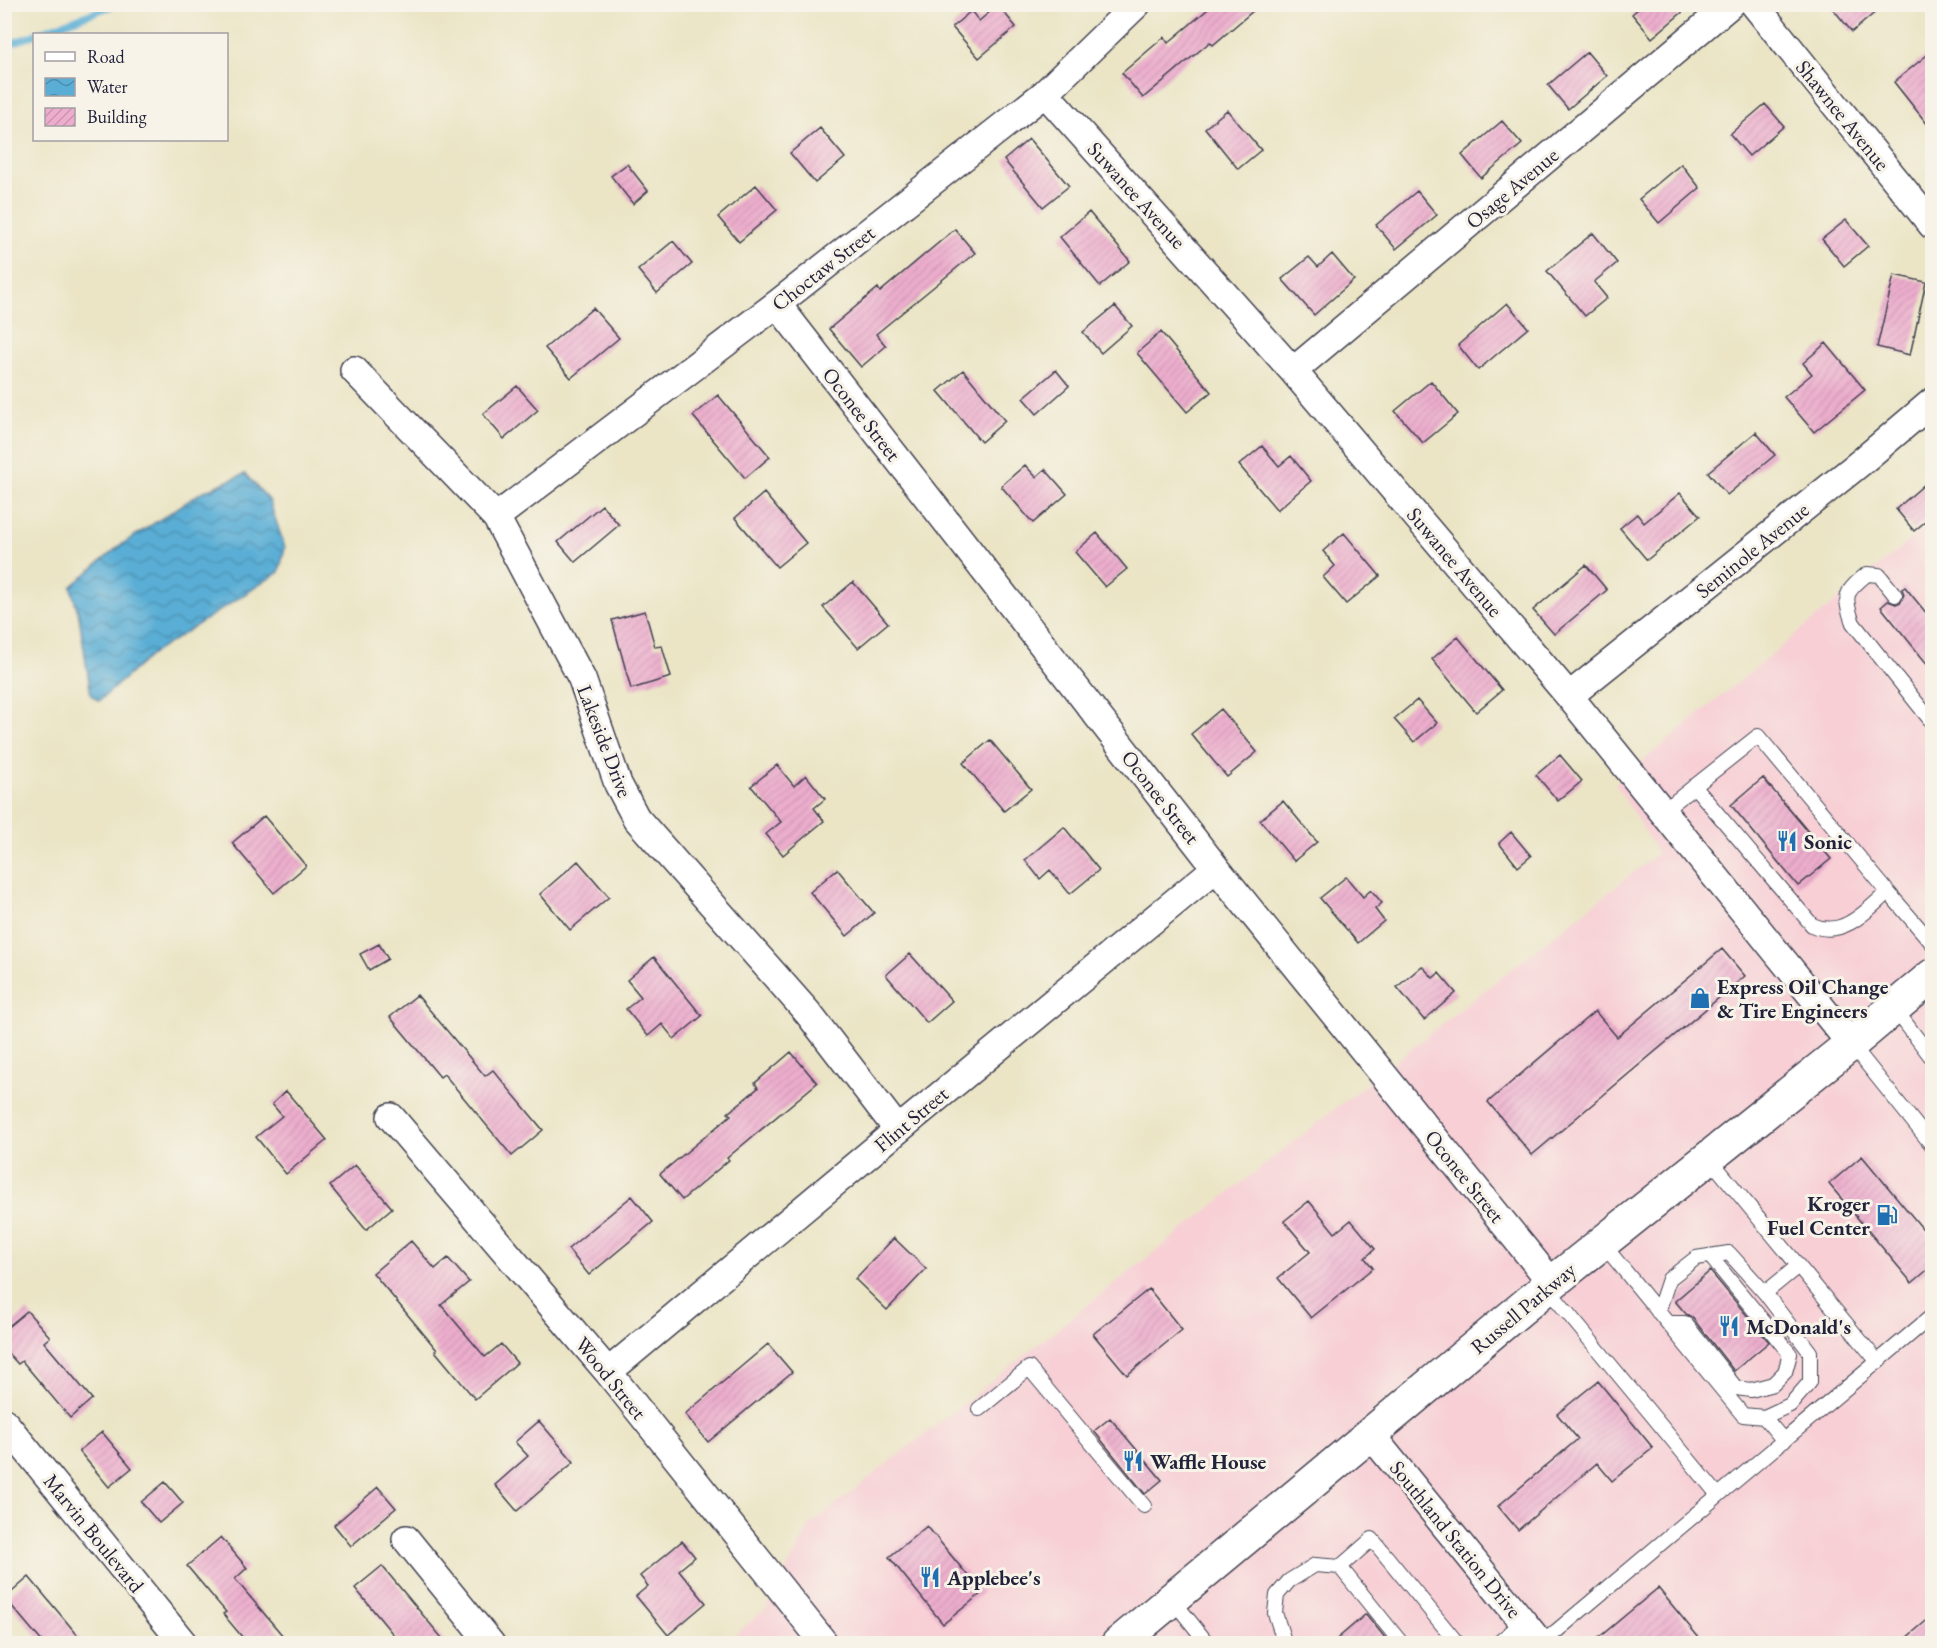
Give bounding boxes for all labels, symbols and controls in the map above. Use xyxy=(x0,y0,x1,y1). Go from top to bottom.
legend xyxy=(33,33,228,141)
text: Road xyxy=(87,45,126,68)
street label: Shawnee Avenue xyxy=(1790,54,1896,176)
text: Water xyxy=(87,75,128,98)
text: Building xyxy=(87,105,147,128)
street label: Suwanee Avenue xyxy=(1082,136,1192,254)
street label: Osage Avenue xyxy=(1460,141,1564,235)
street label: Choctaw Street xyxy=(766,219,880,317)
street label: Oconee Street xyxy=(817,362,907,467)
street label: Seminole Avenue xyxy=(1690,496,1814,604)
street label: Suwanee Avenue xyxy=(1401,502,1509,622)
street label: Lakeside Drive xyxy=(571,681,639,801)
street label: Oconee Street xyxy=(1116,745,1206,850)
place label: Sonic xyxy=(1804,828,1852,855)
restaurant icon: Sonic xyxy=(1775,829,1799,853)
place label: Express Oil Change & Tire Engineers xyxy=(1717,973,1889,1024)
shop icon: Express Oil Change & Tire Engineers xyxy=(1688,986,1712,1010)
street label: Flint Street xyxy=(868,1080,954,1158)
street label: Oconee Street xyxy=(1419,1124,1511,1228)
place label: Kroger Fuel Center xyxy=(1767,1190,1870,1241)
fuel station icon: Kroger Fuel Center xyxy=(1875,1203,1899,1227)
street label: Russell Parkway xyxy=(1465,1256,1582,1360)
place label: McDonald's xyxy=(1746,1313,1851,1340)
restaurant icon: McDonald's xyxy=(1717,1314,1741,1338)
street label: Wood Street xyxy=(569,1331,653,1425)
place label: Waffle House xyxy=(1150,1448,1267,1475)
restaurant icon: Waffle House xyxy=(1121,1449,1145,1473)
street label: Southland Station Drive xyxy=(1384,1455,1528,1623)
street label: Marvin Boulevard xyxy=(38,1468,150,1598)
place label: Applebee's xyxy=(946,1564,1040,1591)
restaurant icon: Applebee's xyxy=(918,1565,942,1589)

